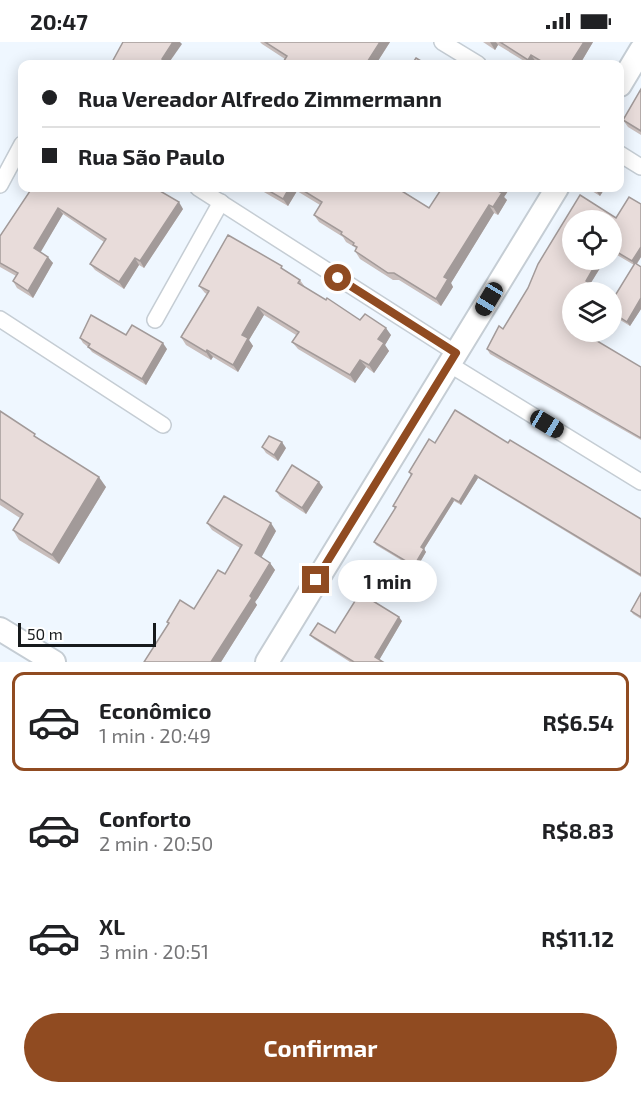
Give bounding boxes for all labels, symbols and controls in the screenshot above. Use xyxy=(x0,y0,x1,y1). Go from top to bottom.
text: 20:47 xyxy=(30,8,88,34)
text: Rua Vereador Alfredo Zimmermann xyxy=(78,85,442,111)
text: Rua São Paulo xyxy=(78,143,225,169)
map controls xyxy=(562,210,622,342)
button: locate xyxy=(562,210,622,270)
route start xyxy=(324,264,351,291)
car xyxy=(472,279,506,319)
button: layers xyxy=(562,282,622,342)
car xyxy=(527,407,567,441)
callout: 1 min xyxy=(337,559,436,601)
route end xyxy=(302,566,329,593)
text: 1 min xyxy=(363,569,412,593)
scale bar xyxy=(18,620,156,648)
text: 50 m xyxy=(27,624,63,643)
icon: car xyxy=(27,695,81,749)
text: Econômico xyxy=(99,697,211,723)
text: R$6.54 xyxy=(542,709,614,735)
text: 1 min · 20:49 xyxy=(99,723,211,747)
icon: car xyxy=(27,803,81,857)
text: Conforto xyxy=(99,805,191,831)
text: R$8.83 xyxy=(542,817,614,843)
text: 2 min · 20:50 xyxy=(99,831,213,855)
icon: car xyxy=(27,911,81,965)
text: XL xyxy=(99,913,125,939)
text: R$11.12 xyxy=(541,925,614,951)
text: 3 min · 20:51 xyxy=(99,939,209,963)
button: Confirmar xyxy=(24,1013,617,1082)

